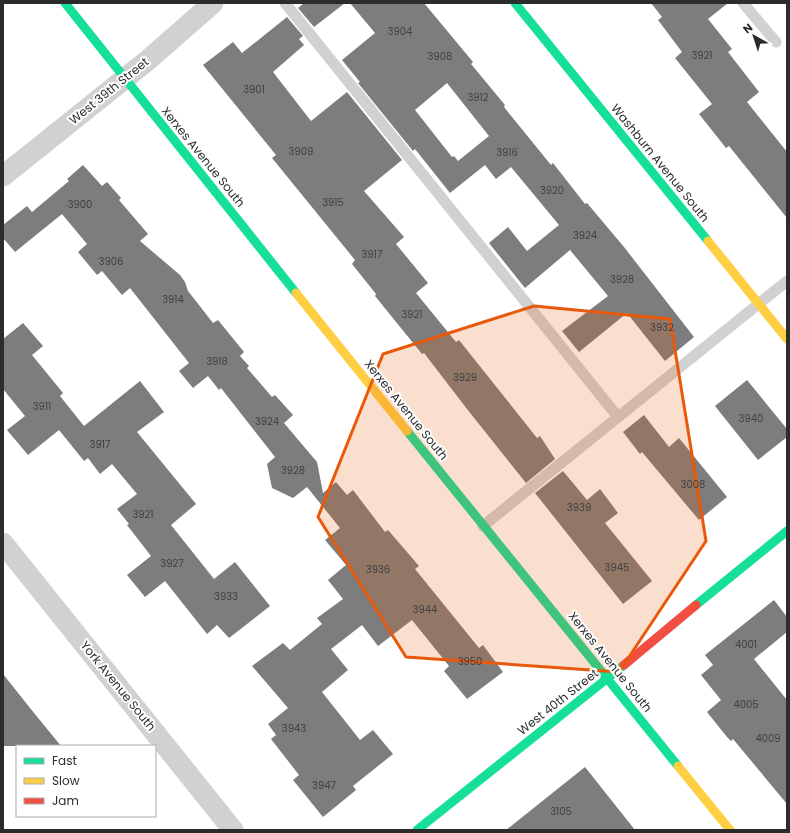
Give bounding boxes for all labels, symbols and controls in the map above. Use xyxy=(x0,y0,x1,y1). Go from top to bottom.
north arrow xyxy=(734,16,774,56)
text: N xyxy=(739,19,756,37)
house number: 3904 xyxy=(388,24,412,39)
house number: 3921 xyxy=(691,48,713,63)
house number: 3908 xyxy=(428,49,452,64)
street label: West 39th Street xyxy=(65,53,152,128)
house number: 3901 xyxy=(243,82,265,97)
house number: 3912 xyxy=(467,90,489,105)
street label: Washburn Avenue South xyxy=(607,100,713,225)
street label: Xerxes Avenue South xyxy=(158,103,249,211)
house number: 3909 xyxy=(289,144,313,159)
house number: 3916 xyxy=(496,145,518,160)
house number: 3920 xyxy=(540,183,564,198)
house number: 3915 xyxy=(322,195,344,210)
house number: 3900 xyxy=(68,197,92,212)
house number: 3924 xyxy=(573,228,597,243)
house number: 3917 xyxy=(362,247,383,262)
house number: 3906 xyxy=(99,254,123,269)
house number: 3928 xyxy=(610,272,634,287)
house number: 3914 xyxy=(162,292,184,307)
house number: 3921 xyxy=(401,307,423,322)
house number: 3932 xyxy=(650,320,674,335)
house number: 3918 xyxy=(206,354,228,369)
street label: Xerxes Avenue South xyxy=(361,356,452,464)
house number: 3929 xyxy=(453,370,477,385)
house number: 3911 xyxy=(33,399,51,414)
house number: 3940 xyxy=(739,411,763,426)
house number: 3924 xyxy=(255,414,279,429)
house number: 3917 xyxy=(90,437,111,452)
house number: 3928 xyxy=(281,463,305,478)
house number: 3008 xyxy=(681,477,705,492)
house number: 3939 xyxy=(567,500,591,515)
house number: 3921 xyxy=(132,507,154,522)
house number: 3927 xyxy=(160,556,184,571)
house number: 3945 xyxy=(605,560,629,575)
house number: 3936 xyxy=(366,562,390,577)
house number: 3933 xyxy=(214,589,238,604)
house number: 3944 xyxy=(413,602,437,617)
street label: Xerxes Avenue South xyxy=(565,608,656,716)
street label: York Avenue South xyxy=(77,637,160,734)
house number: 4001 xyxy=(735,637,757,652)
house number: 3950 xyxy=(458,654,482,669)
street label: West 40th Street xyxy=(514,665,602,739)
house number: 4005 xyxy=(733,697,759,712)
house number: 3943 xyxy=(282,721,306,736)
house number: 4009 xyxy=(755,731,781,746)
legend xyxy=(16,745,156,817)
text: Fast xyxy=(52,752,77,769)
text: Slow xyxy=(52,772,80,789)
house number: 3947 xyxy=(312,778,337,793)
text: Jam xyxy=(52,792,79,809)
house number: 3105 xyxy=(550,804,572,819)

